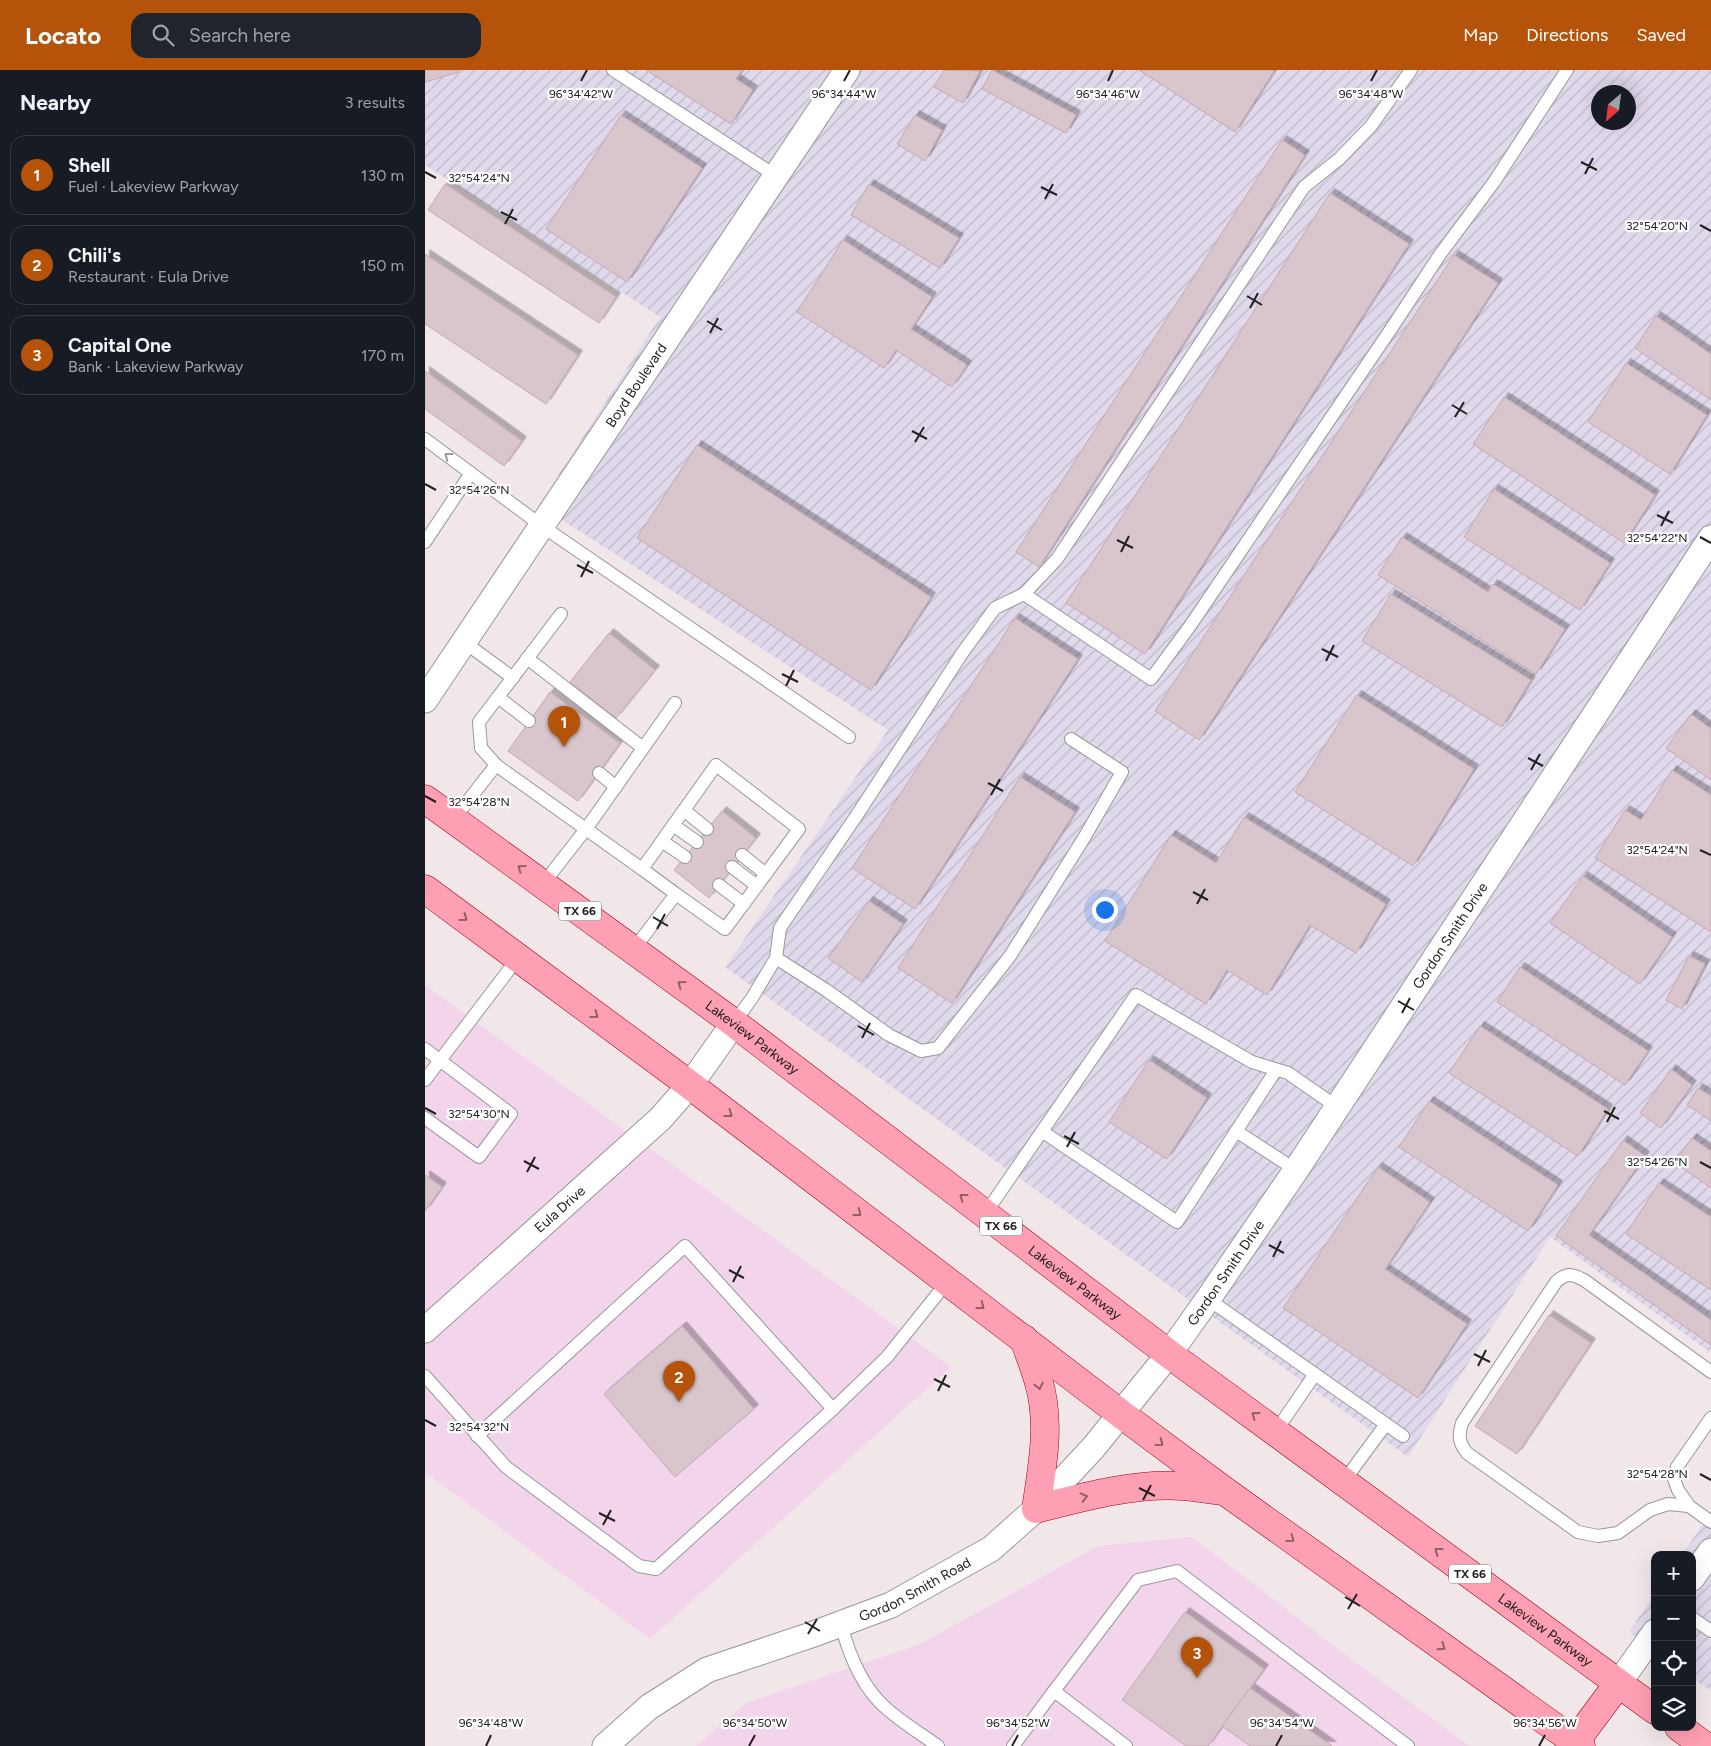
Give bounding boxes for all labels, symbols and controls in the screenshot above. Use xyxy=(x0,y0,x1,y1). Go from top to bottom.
search box xyxy=(131,13,481,58)
text: Locato xyxy=(25,21,101,50)
icon: search xyxy=(149,21,177,49)
text: Search here xyxy=(189,24,291,47)
text: Map xyxy=(1463,24,1498,46)
text: Directions xyxy=(1526,24,1608,46)
text: Saved xyxy=(1636,24,1686,46)
north arrow xyxy=(1591,85,1636,130)
text: 96°34'42"W xyxy=(549,87,613,101)
text: 96°34'44"W xyxy=(812,87,877,101)
text: 96°34'46"W xyxy=(1076,87,1140,101)
text: 96°34'48"W xyxy=(1339,87,1404,101)
text: Nearby xyxy=(20,90,91,115)
text: 3 results xyxy=(345,93,405,112)
text: Shell xyxy=(68,154,110,177)
text: 1 xyxy=(34,166,40,185)
text: 130 m xyxy=(361,166,404,185)
text: 32°54'24"N xyxy=(448,171,510,185)
text: Fuel · Lakeview Parkway xyxy=(68,177,239,196)
text: 32°54'20"N xyxy=(1626,219,1688,233)
text: Chili's xyxy=(68,244,121,267)
text: 2 xyxy=(32,256,42,275)
text: 150 m xyxy=(360,256,404,275)
text: Restaurant · Eula Drive xyxy=(68,267,229,286)
text: Capital One xyxy=(68,334,171,357)
street label: Boyd Boulevard xyxy=(602,340,670,430)
text: 3 xyxy=(33,346,41,365)
text: 170 m xyxy=(361,346,404,365)
text: Bank · Lakeview Parkway xyxy=(68,357,243,376)
one-way arrow xyxy=(444,453,454,462)
text: 32°54'26"N xyxy=(448,483,510,497)
text: 32°54'22"N xyxy=(1627,531,1687,545)
pin: 1 xyxy=(548,706,580,747)
text: 32°54'28"N xyxy=(448,795,510,809)
text: 32°54'24"N xyxy=(1626,843,1688,857)
one-way arrow xyxy=(517,865,527,874)
street label: Gordon Smith Drive xyxy=(1409,879,1491,992)
your location xyxy=(1092,897,1118,923)
road number: TX 66 xyxy=(559,901,601,920)
one-way arrow xyxy=(458,913,467,921)
one-way arrow xyxy=(677,981,687,990)
street label: Lakeview Parkway xyxy=(702,997,803,1078)
one-way arrow xyxy=(589,1009,598,1017)
text: 32°54'30"N xyxy=(448,1107,510,1121)
one-way arrow xyxy=(723,1108,733,1117)
text: 32°54'26"N xyxy=(1626,1155,1688,1169)
street label: Eula Drive xyxy=(531,1182,589,1236)
one-way arrow xyxy=(959,1194,969,1203)
one-way arrow xyxy=(852,1207,861,1215)
road number: TX 66 xyxy=(980,1216,1022,1236)
street label: Gordon Smith Drive xyxy=(1184,1217,1268,1329)
street label: Lakeview Parkway xyxy=(1025,1241,1125,1324)
one-way arrow xyxy=(975,1301,984,1309)
pin: 2 xyxy=(663,1361,695,1402)
one-way arrow xyxy=(1033,1381,1044,1390)
one-way arrow xyxy=(1251,1412,1260,1421)
text: 32°54'32"N xyxy=(449,1420,509,1434)
one-way arrow xyxy=(1154,1437,1164,1446)
text: 32°54'28"N xyxy=(1626,1467,1688,1481)
one-way arrow xyxy=(1079,1492,1088,1503)
one-way arrow xyxy=(1285,1533,1295,1542)
one-way arrow xyxy=(1435,1548,1444,1556)
map controls xyxy=(1651,1551,1696,1731)
button: + xyxy=(1651,1551,1696,1596)
street label: Gordon Smith Road xyxy=(857,1554,974,1625)
road number: TX 66 xyxy=(1449,1565,1491,1584)
street label: Lakeview Parkway xyxy=(1495,1590,1597,1670)
button: − xyxy=(1651,1596,1696,1641)
pin: 3 xyxy=(1181,1637,1213,1678)
one-way arrow xyxy=(1437,1641,1446,1650)
button: locate xyxy=(1651,1641,1696,1686)
button: layers xyxy=(1651,1686,1696,1731)
text: 96°34'48"W xyxy=(459,1716,524,1730)
text: 96°34'50"W xyxy=(723,1716,788,1730)
text: 96°34'52"W xyxy=(986,1716,1050,1730)
text: 96°34'54"W xyxy=(1250,1716,1315,1730)
text: 96°34'56"W xyxy=(1513,1716,1577,1730)

